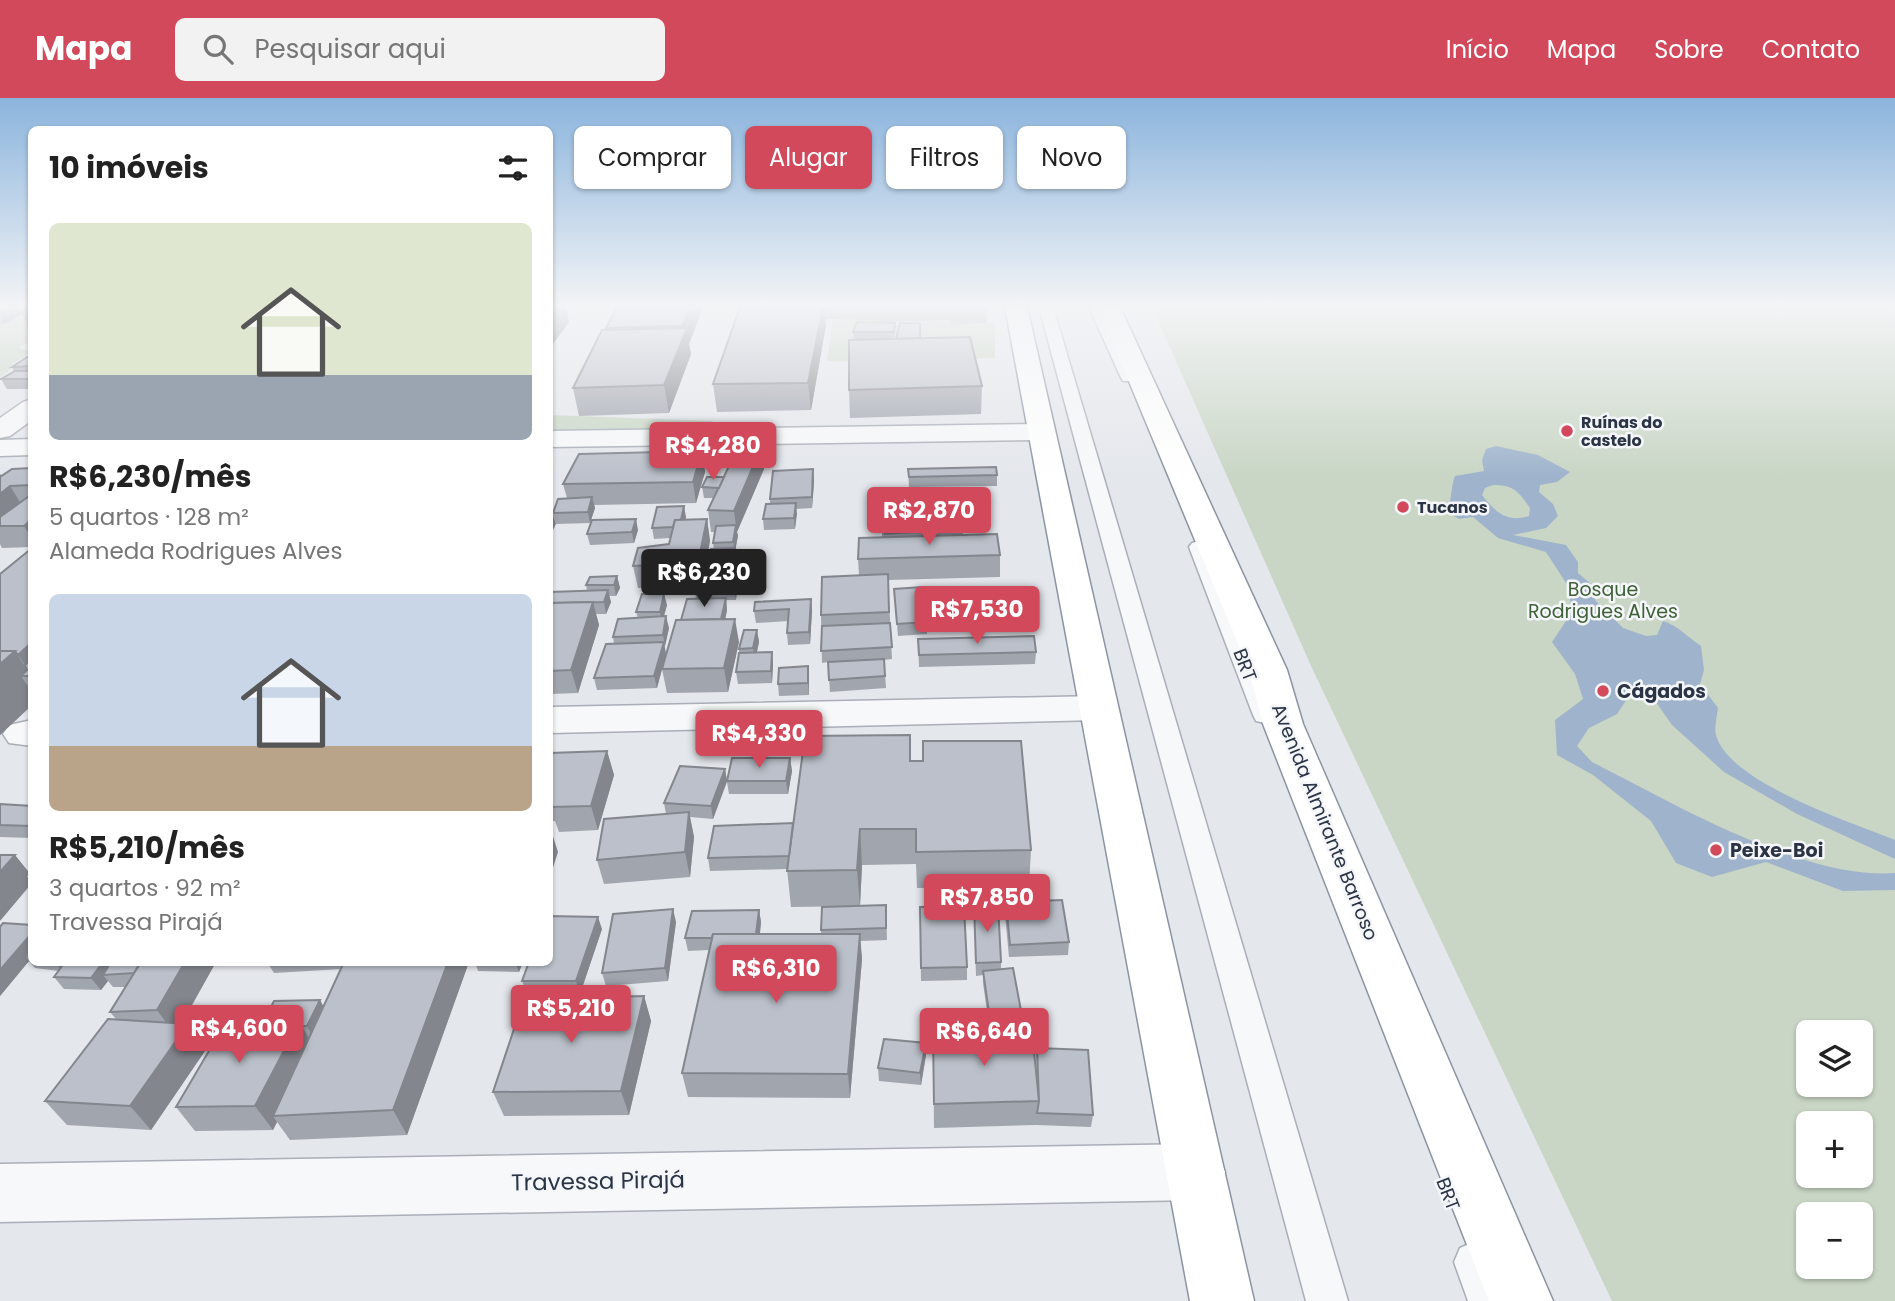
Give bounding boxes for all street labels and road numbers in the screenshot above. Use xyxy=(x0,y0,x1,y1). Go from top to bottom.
street label: BRT xyxy=(1226,645,1264,685)
street label: Avenida Almirante Barroso xyxy=(1265,700,1385,944)
street label: Travessa Pirajá xyxy=(511,1163,685,1199)
street label: BRT xyxy=(1429,1174,1467,1214)

